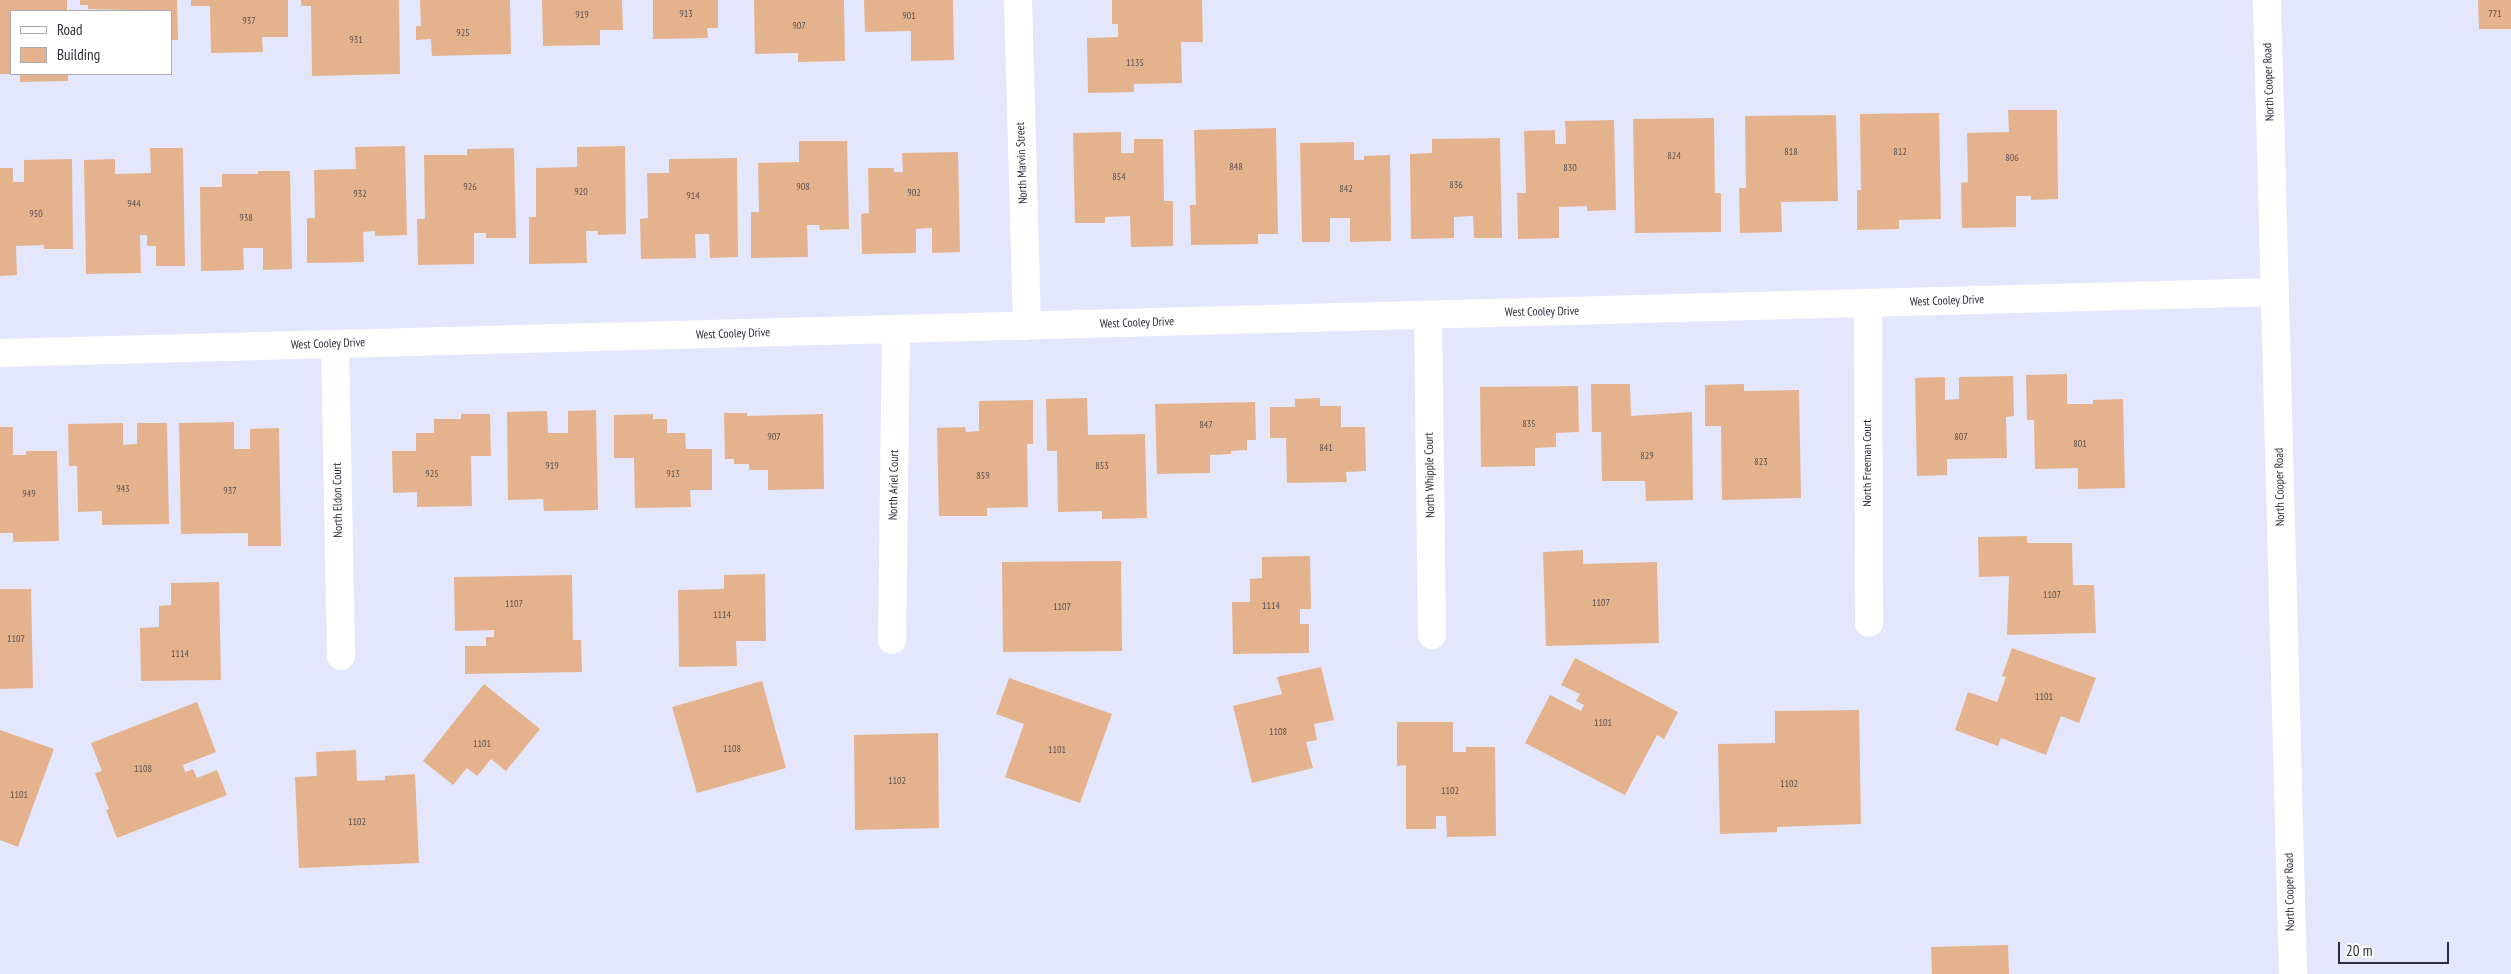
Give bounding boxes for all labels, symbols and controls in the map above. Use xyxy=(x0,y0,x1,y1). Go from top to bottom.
house number: 913 xyxy=(679,8,693,20)
house number: 771 xyxy=(2488,8,2502,20)
house number: 919 xyxy=(575,9,589,21)
legend xyxy=(10,10,172,75)
house number: 901 xyxy=(902,10,916,22)
house number: 937 xyxy=(242,15,256,27)
text: Road xyxy=(57,20,83,39)
house number: 907 xyxy=(792,20,806,32)
house number: 925 xyxy=(456,27,470,39)
house number: 931 xyxy=(349,34,363,46)
street label: North Cooper Road xyxy=(2260,43,2278,121)
text: Building xyxy=(57,45,100,64)
house number: 1135 xyxy=(1126,57,1144,69)
street label: North Marvin Street xyxy=(1013,122,1031,204)
house number: 818 xyxy=(1784,146,1798,158)
house number: 812 xyxy=(1893,146,1907,158)
house number: 824 xyxy=(1667,150,1681,162)
house number: 806 xyxy=(2005,152,2019,164)
house number: 848 xyxy=(1229,161,1243,173)
house number: 830 xyxy=(1563,162,1577,174)
house number: 854 xyxy=(1112,171,1126,183)
house number: 836 xyxy=(1449,179,1463,191)
house number: 926 xyxy=(463,181,477,193)
house number: 908 xyxy=(796,181,810,193)
house number: 842 xyxy=(1339,183,1353,195)
house number: 920 xyxy=(574,186,588,198)
house number: 902 xyxy=(907,187,921,199)
house number: 932 xyxy=(353,188,367,200)
house number: 914 xyxy=(686,190,700,202)
house number: 944 xyxy=(127,198,141,210)
house number: 950 xyxy=(29,208,43,220)
house number: 938 xyxy=(239,212,253,224)
street label: West Cooley Drive xyxy=(1910,293,1984,309)
street label: West Cooley Drive xyxy=(1505,304,1579,320)
street label: West Cooley Drive xyxy=(1100,315,1174,331)
street label: West Cooley Drive xyxy=(696,326,770,342)
street label: West Cooley Drive xyxy=(291,336,365,352)
house number: 835 xyxy=(1522,418,1536,430)
house number: 847 xyxy=(1199,419,1213,431)
street label: North Freeman Court xyxy=(1861,419,1875,507)
house number: 907 xyxy=(767,431,781,443)
house number: 807 xyxy=(1954,431,1968,443)
street label: North Whipple Court xyxy=(1422,432,1438,518)
house number: 801 xyxy=(2073,438,2087,450)
house number: 841 xyxy=(1319,442,1333,454)
street label: North Cooper Road xyxy=(2272,448,2288,526)
street label: North Ariel Court xyxy=(886,450,902,520)
house number: 829 xyxy=(1640,450,1654,462)
house number: 823 xyxy=(1754,456,1768,468)
house number: 919 xyxy=(545,460,559,472)
house number: 853 xyxy=(1095,460,1109,472)
street label: North Eldon Court xyxy=(330,462,346,538)
house number: 925 xyxy=(425,468,439,480)
house number: 913 xyxy=(666,468,680,480)
house number: 859 xyxy=(976,470,990,482)
house number: 943 xyxy=(116,483,130,495)
house number: 937 xyxy=(223,485,237,497)
house number: 949 xyxy=(22,488,36,500)
house number: 1107 xyxy=(2043,589,2061,601)
house number: 1107 xyxy=(1592,597,1610,609)
house number: 1107 xyxy=(505,598,523,610)
house number: 1114 xyxy=(1262,600,1280,612)
house number: 1107 xyxy=(1053,601,1071,613)
house number: 1114 xyxy=(713,609,731,621)
house number: 1107 xyxy=(7,633,25,645)
house number: 1114 xyxy=(171,648,189,660)
house number: 1101 xyxy=(2035,691,2053,703)
house number: 1101 xyxy=(1594,717,1612,729)
house number: 1108 xyxy=(1269,726,1287,738)
house number: 1101 xyxy=(473,738,491,750)
house number: 1108 xyxy=(723,743,741,755)
house number: 1101 xyxy=(1048,744,1066,756)
house number: 1108 xyxy=(134,763,152,775)
house number: 1102 xyxy=(888,775,906,787)
house number: 1102 xyxy=(1780,778,1798,790)
house number: 1102 xyxy=(1441,785,1459,797)
house number: 1101 xyxy=(10,789,28,801)
house number: 1102 xyxy=(348,816,366,828)
street label: North Cooper Road xyxy=(2282,853,2298,931)
scale bar xyxy=(2341,932,2452,964)
text: 20 m xyxy=(2346,941,2372,960)

